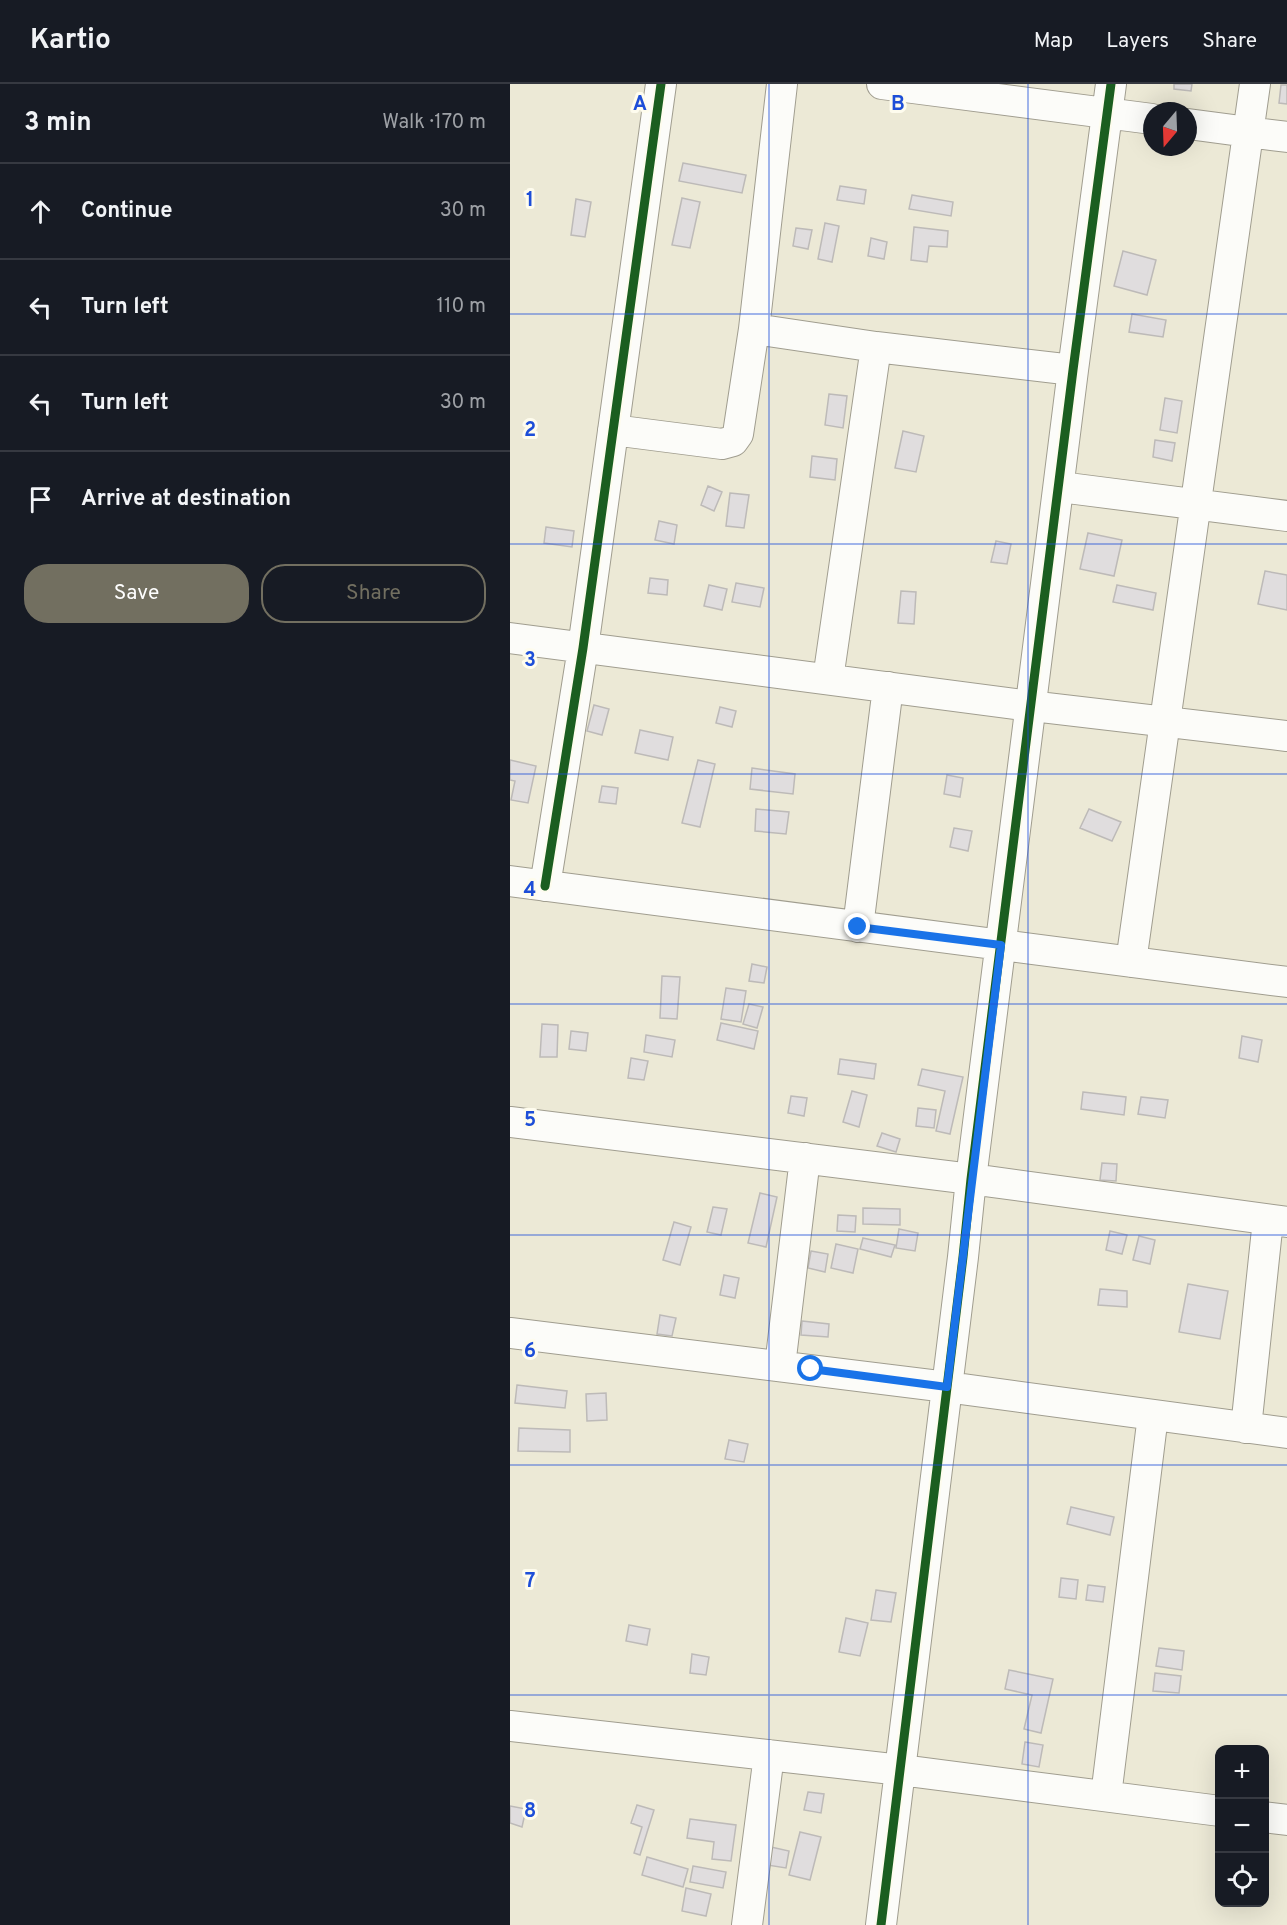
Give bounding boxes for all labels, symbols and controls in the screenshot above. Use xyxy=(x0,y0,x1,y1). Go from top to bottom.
text: Kartio xyxy=(30,23,111,59)
text: Map xyxy=(1034,28,1073,55)
text: Layers xyxy=(1106,28,1169,55)
text: Share xyxy=(1202,28,1257,55)
text: A xyxy=(633,92,647,118)
text: B xyxy=(891,92,905,118)
north arrow xyxy=(1143,102,1197,156)
text: 3 min xyxy=(24,107,92,140)
text: Walk · 170 m xyxy=(382,110,486,136)
text: 1 xyxy=(526,188,534,214)
icon: ahead xyxy=(24,195,57,228)
text: Continue xyxy=(81,198,172,225)
text: 30 m xyxy=(440,198,486,224)
icon: left xyxy=(24,291,57,324)
text: Turn left xyxy=(81,294,169,321)
text: 110 m xyxy=(437,294,486,320)
icon: left xyxy=(24,387,57,420)
text: Turn left xyxy=(81,390,169,417)
text: 30 m xyxy=(440,390,486,416)
text: 2 xyxy=(524,418,536,444)
icon: arrive xyxy=(24,483,57,516)
text: Arrive at destination xyxy=(81,486,291,513)
button: Save xyxy=(24,564,249,623)
button: Share xyxy=(261,564,486,623)
text: 3 xyxy=(524,648,536,674)
text: 4 xyxy=(524,878,536,904)
route end xyxy=(844,913,870,939)
text: 5 xyxy=(524,1108,536,1134)
text: 6 xyxy=(524,1339,536,1365)
route start xyxy=(797,1355,823,1381)
text: 7 xyxy=(525,1569,535,1595)
map controls xyxy=(1215,1745,1269,1907)
button: + xyxy=(1215,1745,1269,1799)
text: 8 xyxy=(524,1799,536,1825)
button: − xyxy=(1215,1799,1269,1853)
button: locate xyxy=(1215,1853,1269,1907)

